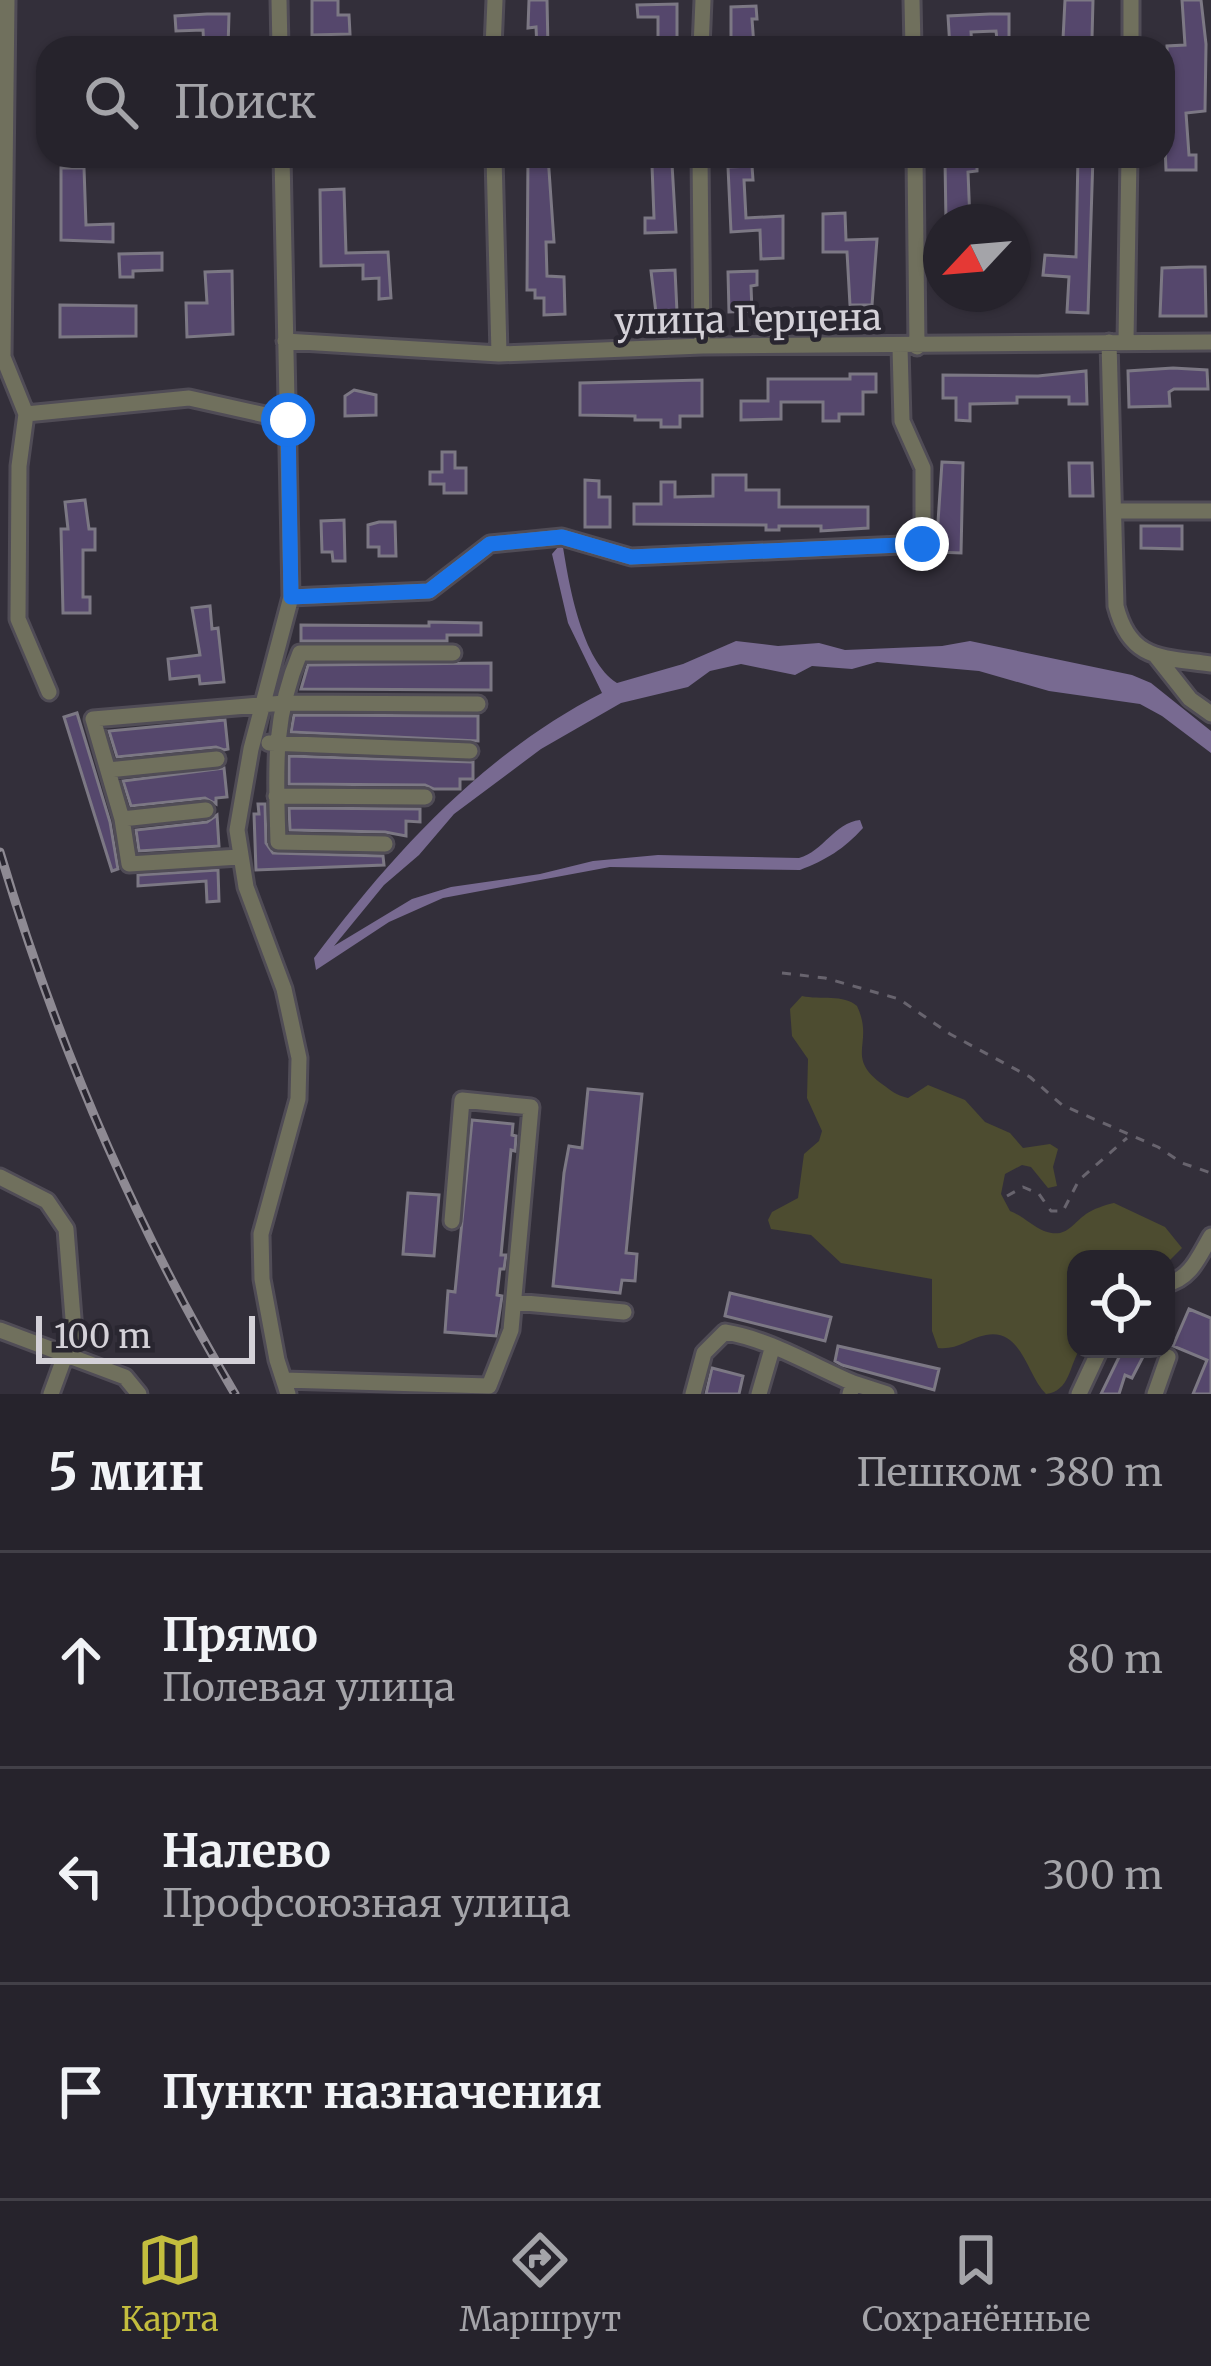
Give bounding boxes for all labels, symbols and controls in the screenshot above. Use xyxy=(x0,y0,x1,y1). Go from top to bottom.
search box xyxy=(36,36,1175,168)
icon: search xyxy=(78,69,144,135)
text: Поиск xyxy=(174,74,316,130)
north arrow xyxy=(923,204,1031,312)
street label: улица Герцена xyxy=(614,295,882,344)
route start xyxy=(261,393,315,447)
route end xyxy=(895,517,949,571)
map controls xyxy=(1067,1250,1175,1358)
button: locate xyxy=(1067,1250,1175,1358)
scale bar xyxy=(36,1310,255,1363)
text: 100 m xyxy=(54,1316,151,1357)
text: 5 мин xyxy=(48,1440,204,1504)
text: Пешком · 380 m xyxy=(857,1448,1163,1497)
text: Прямо xyxy=(162,1607,318,1663)
icon: ahead xyxy=(48,1627,114,1693)
text: 80 m xyxy=(1067,1635,1163,1684)
text: Полевая улица xyxy=(162,1663,455,1712)
text: Налево xyxy=(162,1823,331,1879)
icon: left xyxy=(48,1843,114,1909)
text: 300 m xyxy=(1043,1851,1163,1900)
text: Профсоюзная улица xyxy=(162,1879,571,1928)
icon: arrive xyxy=(48,2059,114,2125)
text: Пункт назначения xyxy=(162,2064,602,2120)
tab: Карта xyxy=(120,2227,219,2340)
tab: Маршрут xyxy=(459,2227,621,2340)
tab: Сохранённые xyxy=(862,2227,1091,2340)

